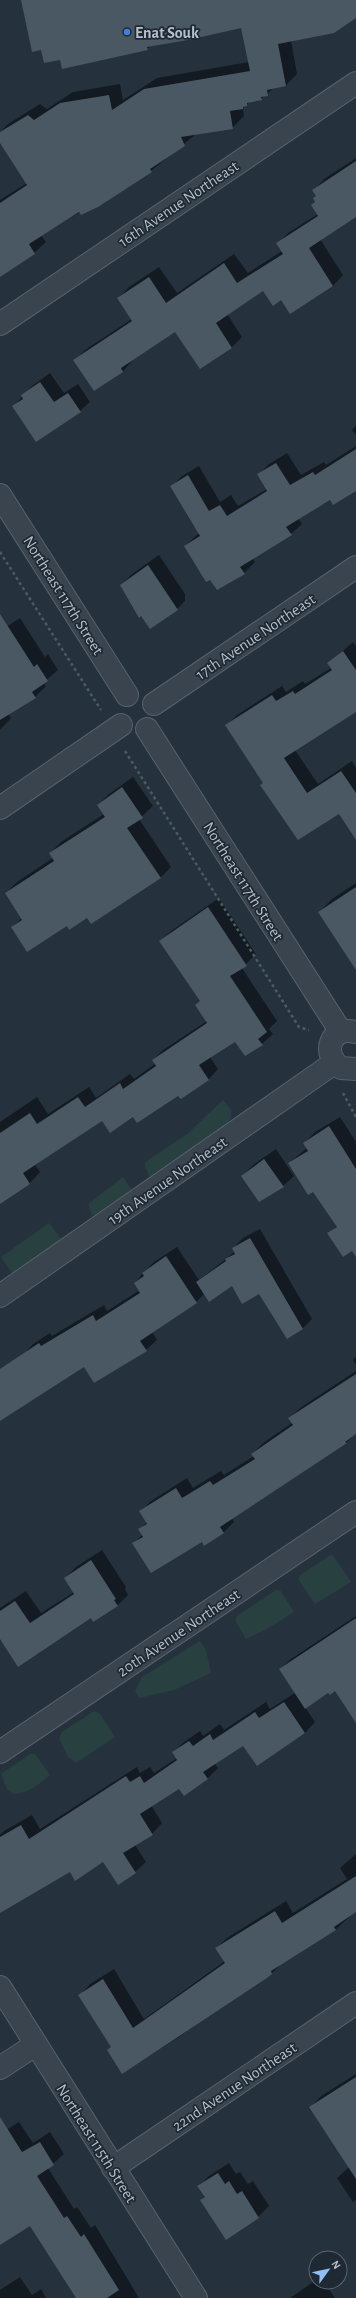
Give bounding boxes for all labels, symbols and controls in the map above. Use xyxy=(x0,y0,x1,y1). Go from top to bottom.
place label: Enat Souk xyxy=(135,25,199,41)
marker: Enat Souk xyxy=(122,27,132,37)
street label: 16th Avenue Northeast xyxy=(116,158,242,250)
street label: Northeast 117th Street xyxy=(20,533,106,658)
street label: 17th Avenue Northeast xyxy=(193,591,318,683)
street label: Northeast 117th Street xyxy=(200,819,286,944)
street label: 19th Avenue Northeast xyxy=(105,1134,230,1228)
street label: 20th Avenue Northeast xyxy=(114,1586,243,1680)
street label: 22nd Avenue Northeast xyxy=(170,2039,299,2134)
street label: Northeast 115th Street xyxy=(53,2081,139,2206)
north arrow xyxy=(308,2250,348,2290)
text: N xyxy=(329,2259,343,2271)

